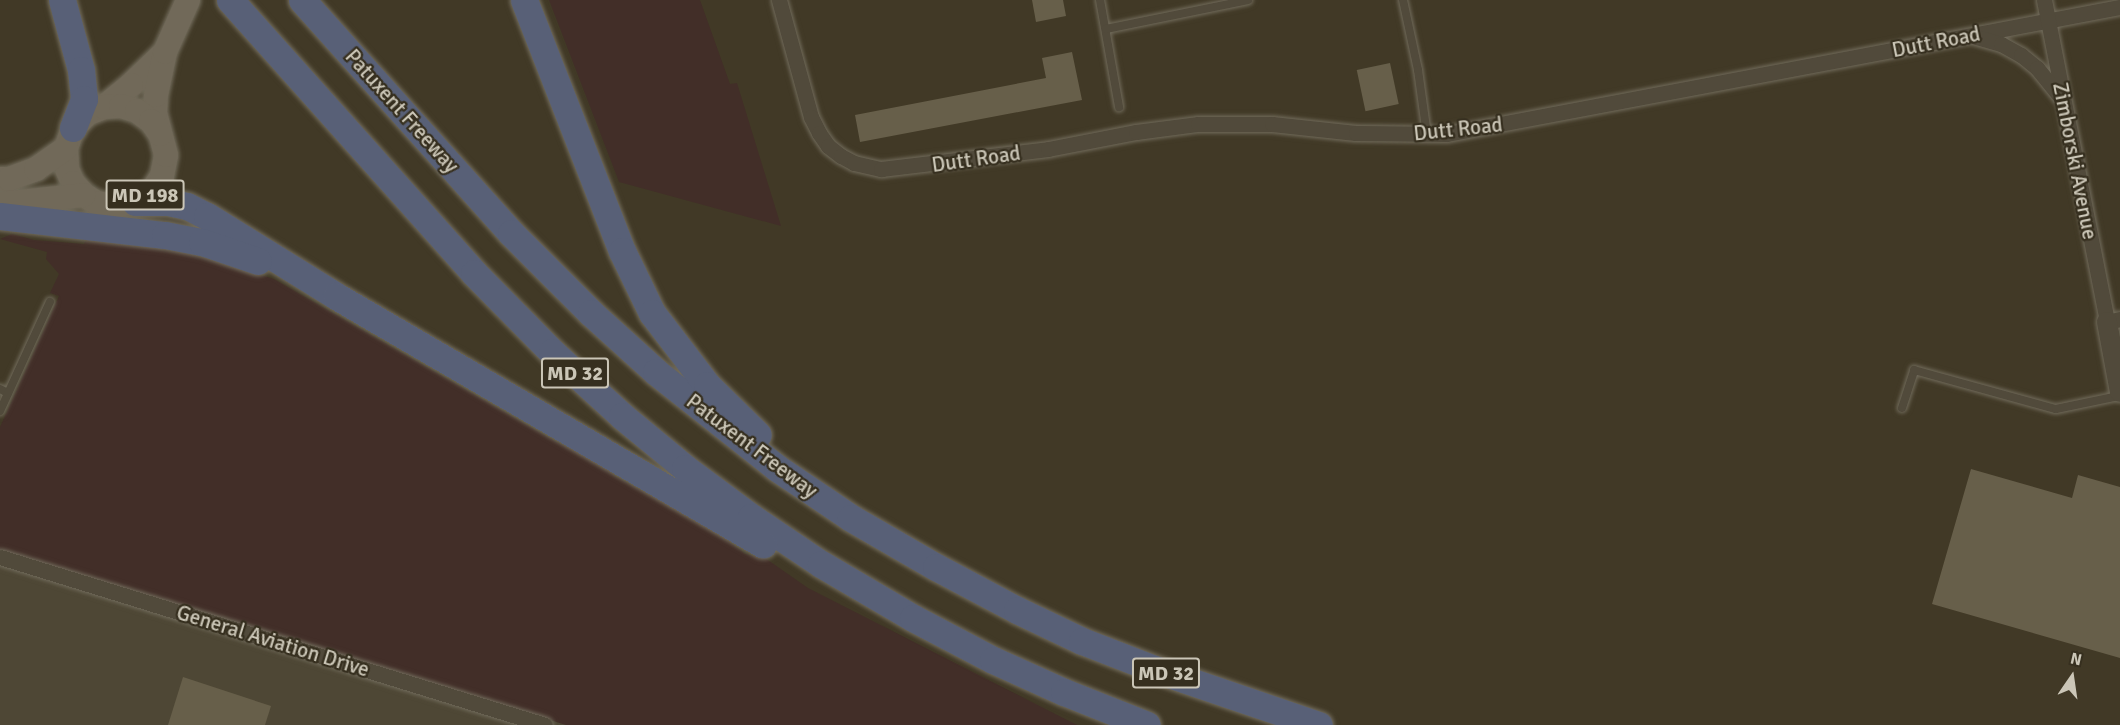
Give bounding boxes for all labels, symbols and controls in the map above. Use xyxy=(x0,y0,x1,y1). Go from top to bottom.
street label: Dutt Road xyxy=(1890,21,1982,63)
street label: Patuxent Freeway xyxy=(340,44,464,178)
street label: Zimborski Avenue xyxy=(2047,80,2103,242)
street label: Dutt Road xyxy=(1412,112,1504,146)
street label: Dutt Road xyxy=(930,140,1022,178)
road number: MD 198 xyxy=(104,178,186,212)
road number: MD 32 xyxy=(540,356,610,390)
street label: Patuxent Freeway xyxy=(681,388,823,504)
street label: General Aviation Drive xyxy=(174,600,372,682)
north arrow xyxy=(2042,647,2102,707)
text: N xyxy=(2068,648,2084,670)
road number: MD 32 xyxy=(1132,656,1200,690)

